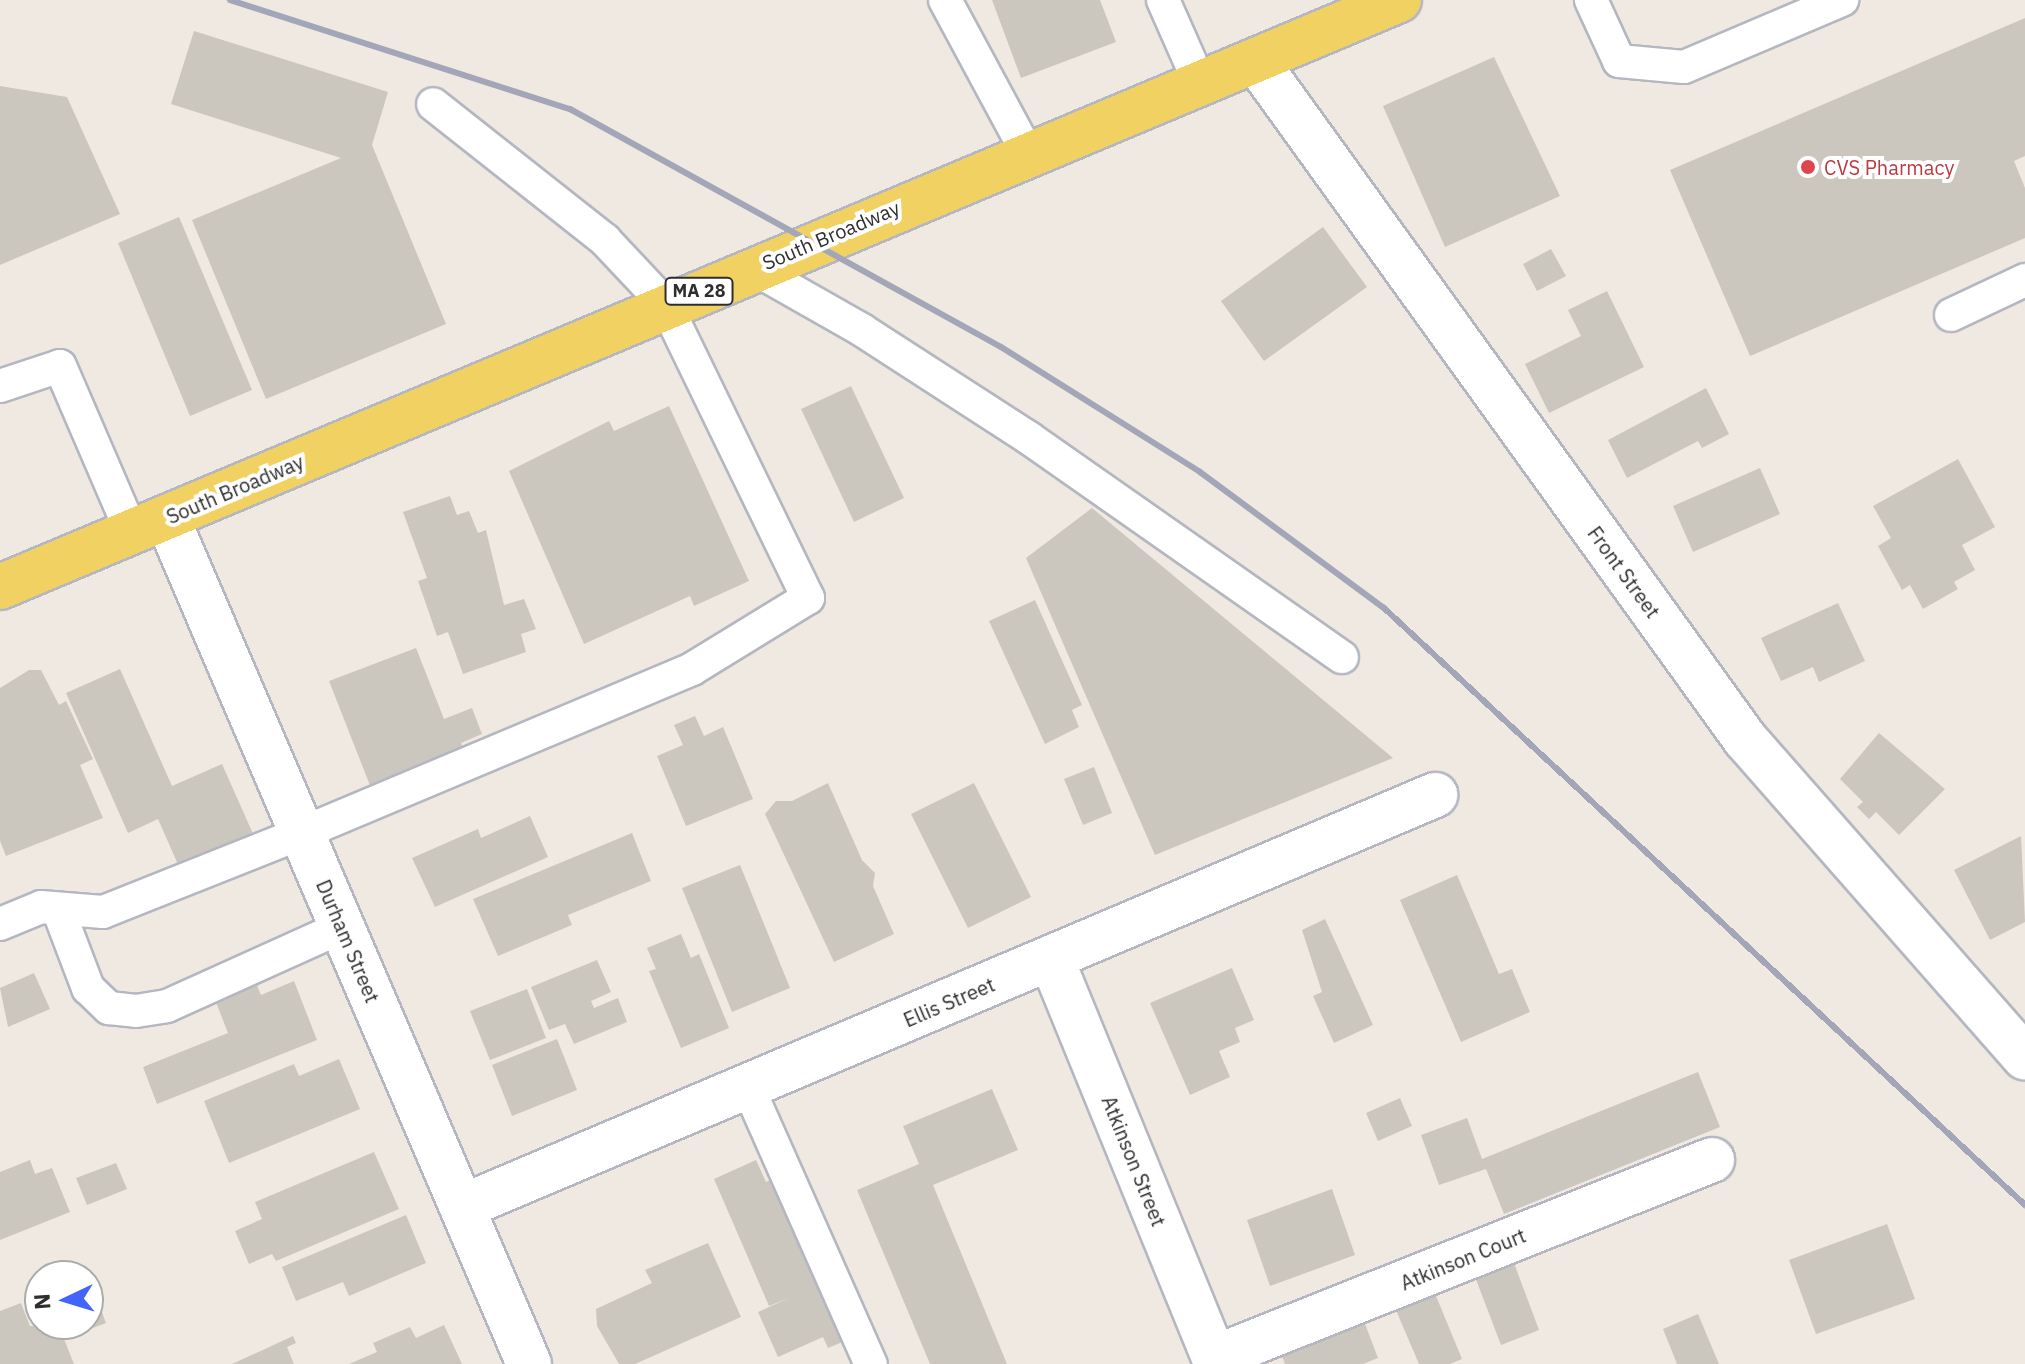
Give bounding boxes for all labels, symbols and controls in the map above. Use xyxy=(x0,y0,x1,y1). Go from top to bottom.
place label: CVS Pharmacy xyxy=(1824,155,1954,179)
marker: CVS Pharmacy xyxy=(1799,158,1817,176)
street label: South Broadway xyxy=(759,195,903,275)
road number: MA 28 xyxy=(663,277,735,305)
street label: South Broadway xyxy=(163,449,307,529)
street label: Front Street xyxy=(1583,522,1665,622)
street label: Durham Street xyxy=(311,876,385,1006)
street label: Ellis Street xyxy=(900,972,998,1032)
street label: Atkinson Street xyxy=(1097,1092,1171,1230)
street label: Atkinson Court xyxy=(1397,1223,1529,1295)
north arrow xyxy=(24,1260,104,1340)
text: N xyxy=(27,1293,57,1311)

